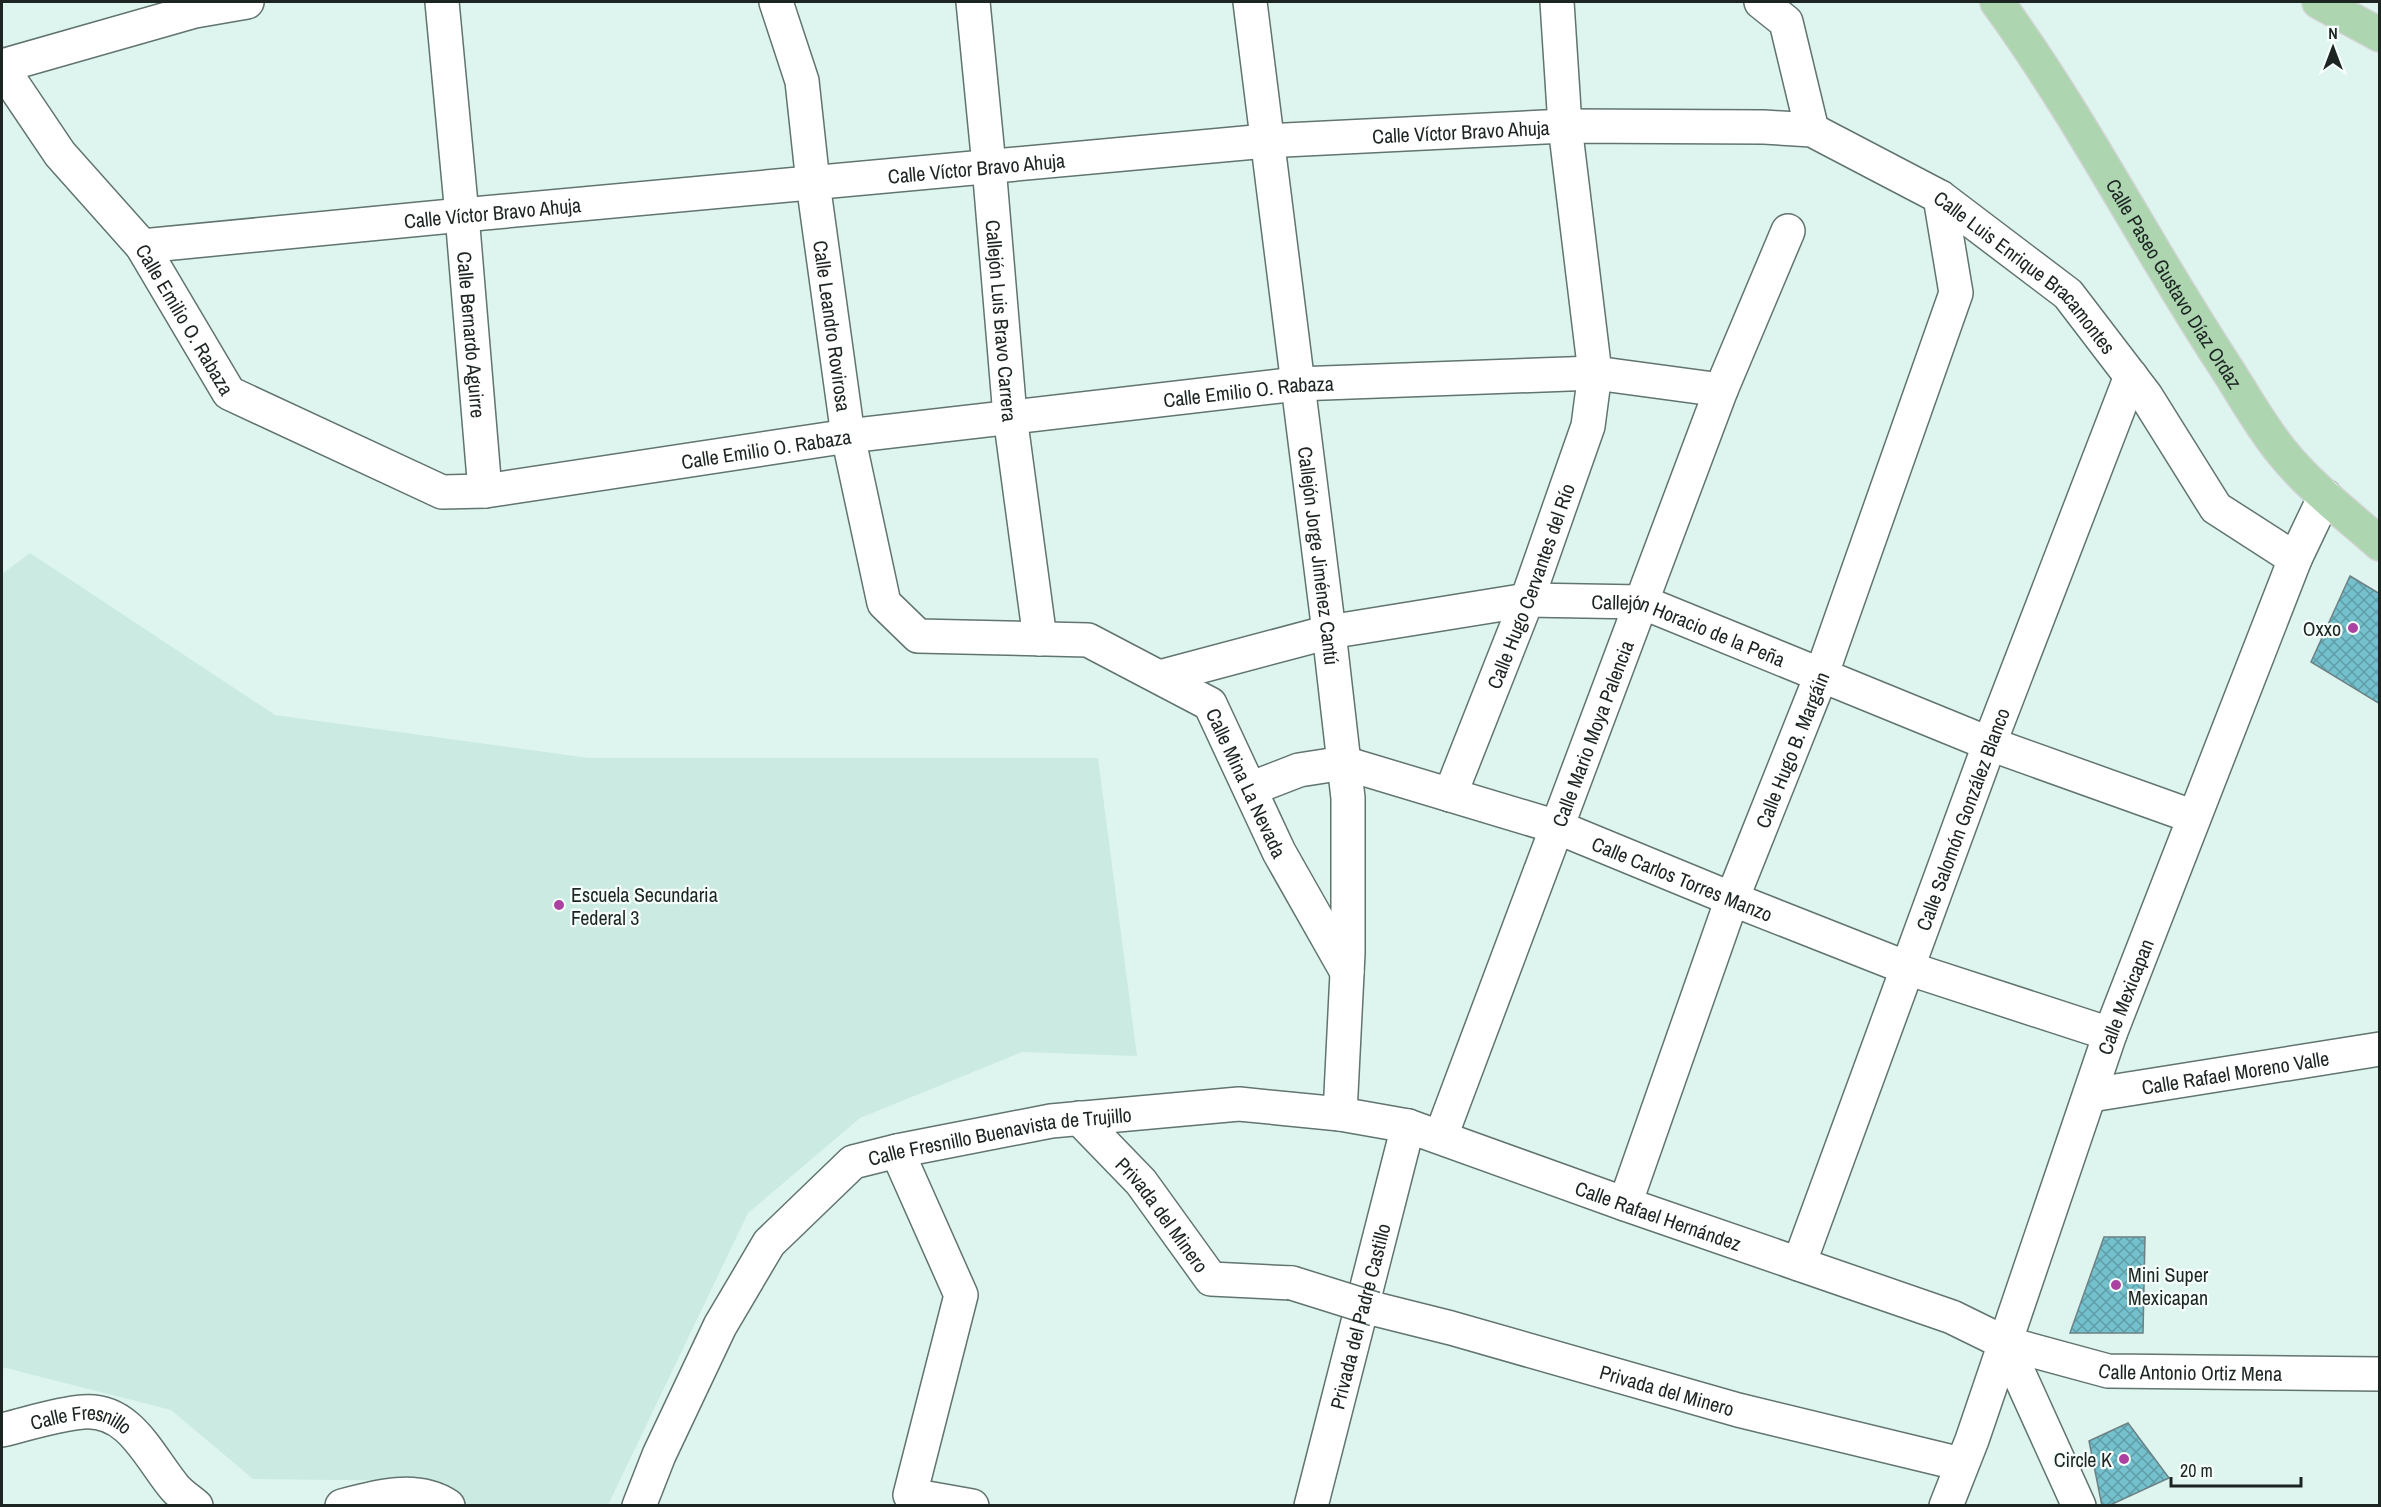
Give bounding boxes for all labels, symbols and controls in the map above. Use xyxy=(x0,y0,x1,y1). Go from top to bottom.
north arrow xyxy=(2303,18,2363,78)
text: N xyxy=(2328,22,2338,44)
street label: Calle Víctor Bravo Ahuja xyxy=(1371,113,1550,149)
street label: Calle Víctor Bravo Ahuja xyxy=(887,146,1066,189)
street label: Calle Paseo Gustavo Díaz Ordaz xyxy=(2100,173,2249,393)
street label: Calle Luis Enrique Bracamontes xyxy=(1929,184,2122,359)
street label: Calle Víctor Bravo Ahuja xyxy=(403,191,582,234)
street label: Callejón Luis Bravo Carrera xyxy=(980,219,1024,423)
street label: Calle Emilio O. Rabaza xyxy=(130,239,241,400)
street label: Calle Leandro Rovirosa xyxy=(808,239,858,413)
street label: Calle Bernardo Aguirre xyxy=(452,250,492,419)
street label: Calle Emilio O. Rabaza xyxy=(1162,369,1334,413)
street label: Calle Emilio O. Rabaza xyxy=(679,422,853,475)
street label: Callejón Jorge Jiménez Cantú xyxy=(1292,445,1346,666)
street label: Calle Hugo Cervantes del Río xyxy=(1480,480,1580,693)
street label: Callejón Horacio de la Peña xyxy=(1591,588,1789,673)
place label: Oxxo xyxy=(2303,615,2341,642)
marker: Oxxo xyxy=(2346,621,2360,635)
street label: Calle Mario Moya Palencia xyxy=(1545,636,1639,830)
street label: Calle Hugo B. Margáin xyxy=(1748,668,1835,832)
street label: Calle Mina La Nevada xyxy=(1200,703,1293,863)
street label: Calle Salomón González Blanco xyxy=(1909,704,2015,934)
street label: Calle Carlos Torres Manzo xyxy=(1588,829,1777,927)
place label: Escuela Secundaria Federal 3 xyxy=(571,881,718,931)
marker: Escuela Secundaria Federal 3 xyxy=(552,898,566,912)
street label: Calle Mexicapan xyxy=(2091,935,2159,1058)
street label: Calle Rafael Moreno Valle xyxy=(2140,1044,2331,1100)
street label: Calle Fresnillo Buenavista de Trujillo xyxy=(865,1100,1133,1171)
street label: Privada del Minero xyxy=(1110,1151,1215,1278)
street label: Calle Rafael Hernández xyxy=(1572,1174,1745,1257)
street label: Privada del Padre Castillo xyxy=(1323,1220,1396,1412)
place label: Mini Super Mexicapan xyxy=(2128,1261,2209,1311)
marker: Mini Super Mexicapan xyxy=(2109,1278,2123,1292)
street label: Calle Antonio Ortiz Mena xyxy=(2096,1356,2282,1386)
street label: Privada del Minero xyxy=(1597,1358,1737,1422)
street label: Calle Fresnillo xyxy=(27,1398,138,1440)
place label: Circle K xyxy=(2054,1446,2112,1473)
scale bar xyxy=(2171,1450,2302,1488)
marker: Circle K xyxy=(2117,1452,2131,1466)
text: 20 m xyxy=(2180,1458,2213,1483)

